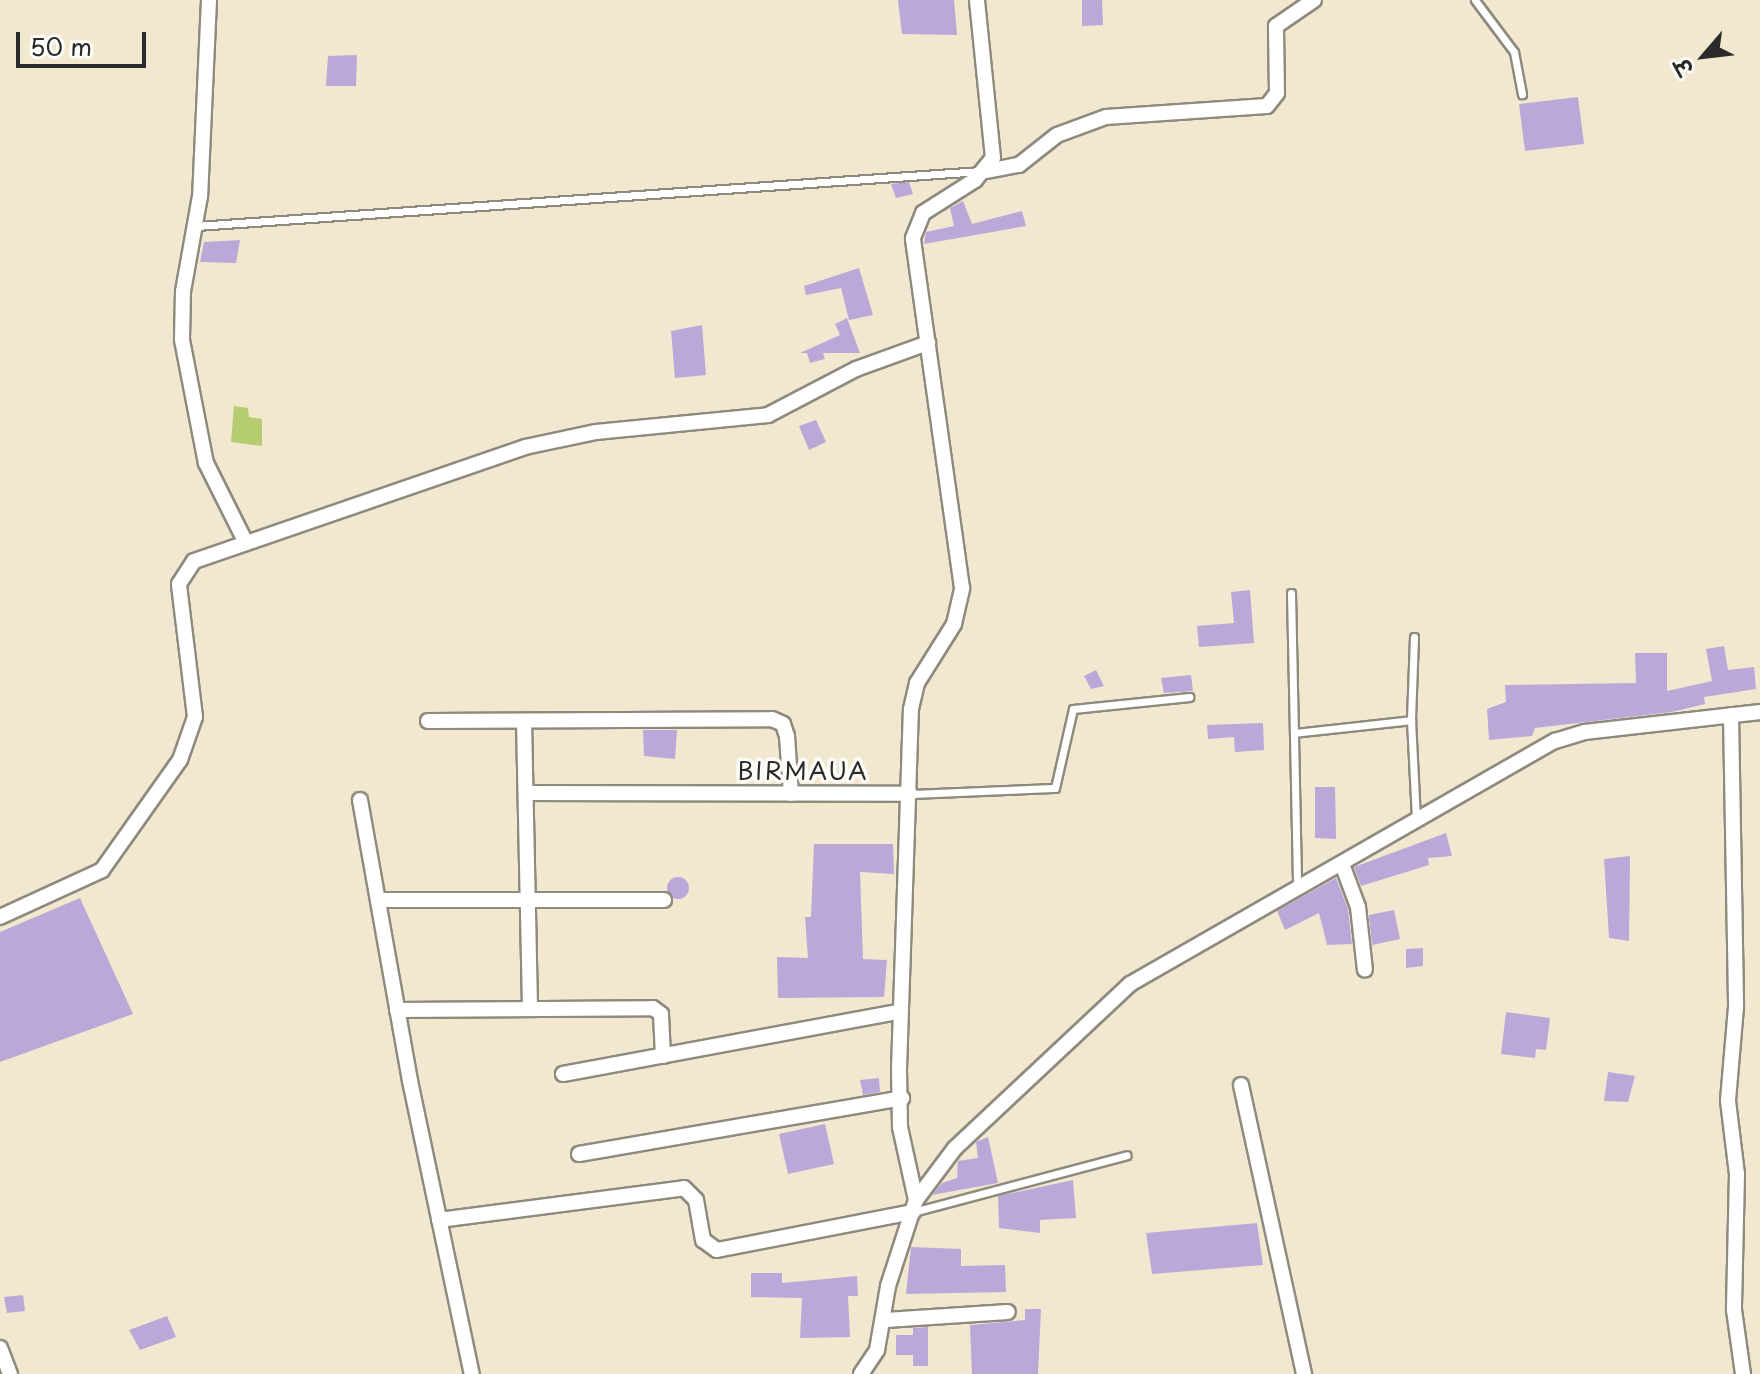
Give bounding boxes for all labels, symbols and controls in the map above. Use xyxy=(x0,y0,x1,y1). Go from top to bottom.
scale bar xyxy=(20,16,150,66)
north arrow xyxy=(1664,16,1744,96)
text: 50 m xyxy=(30,28,92,64)
text: उ xyxy=(1664,53,1700,82)
district label: BIRMAUA xyxy=(738,757,868,785)

